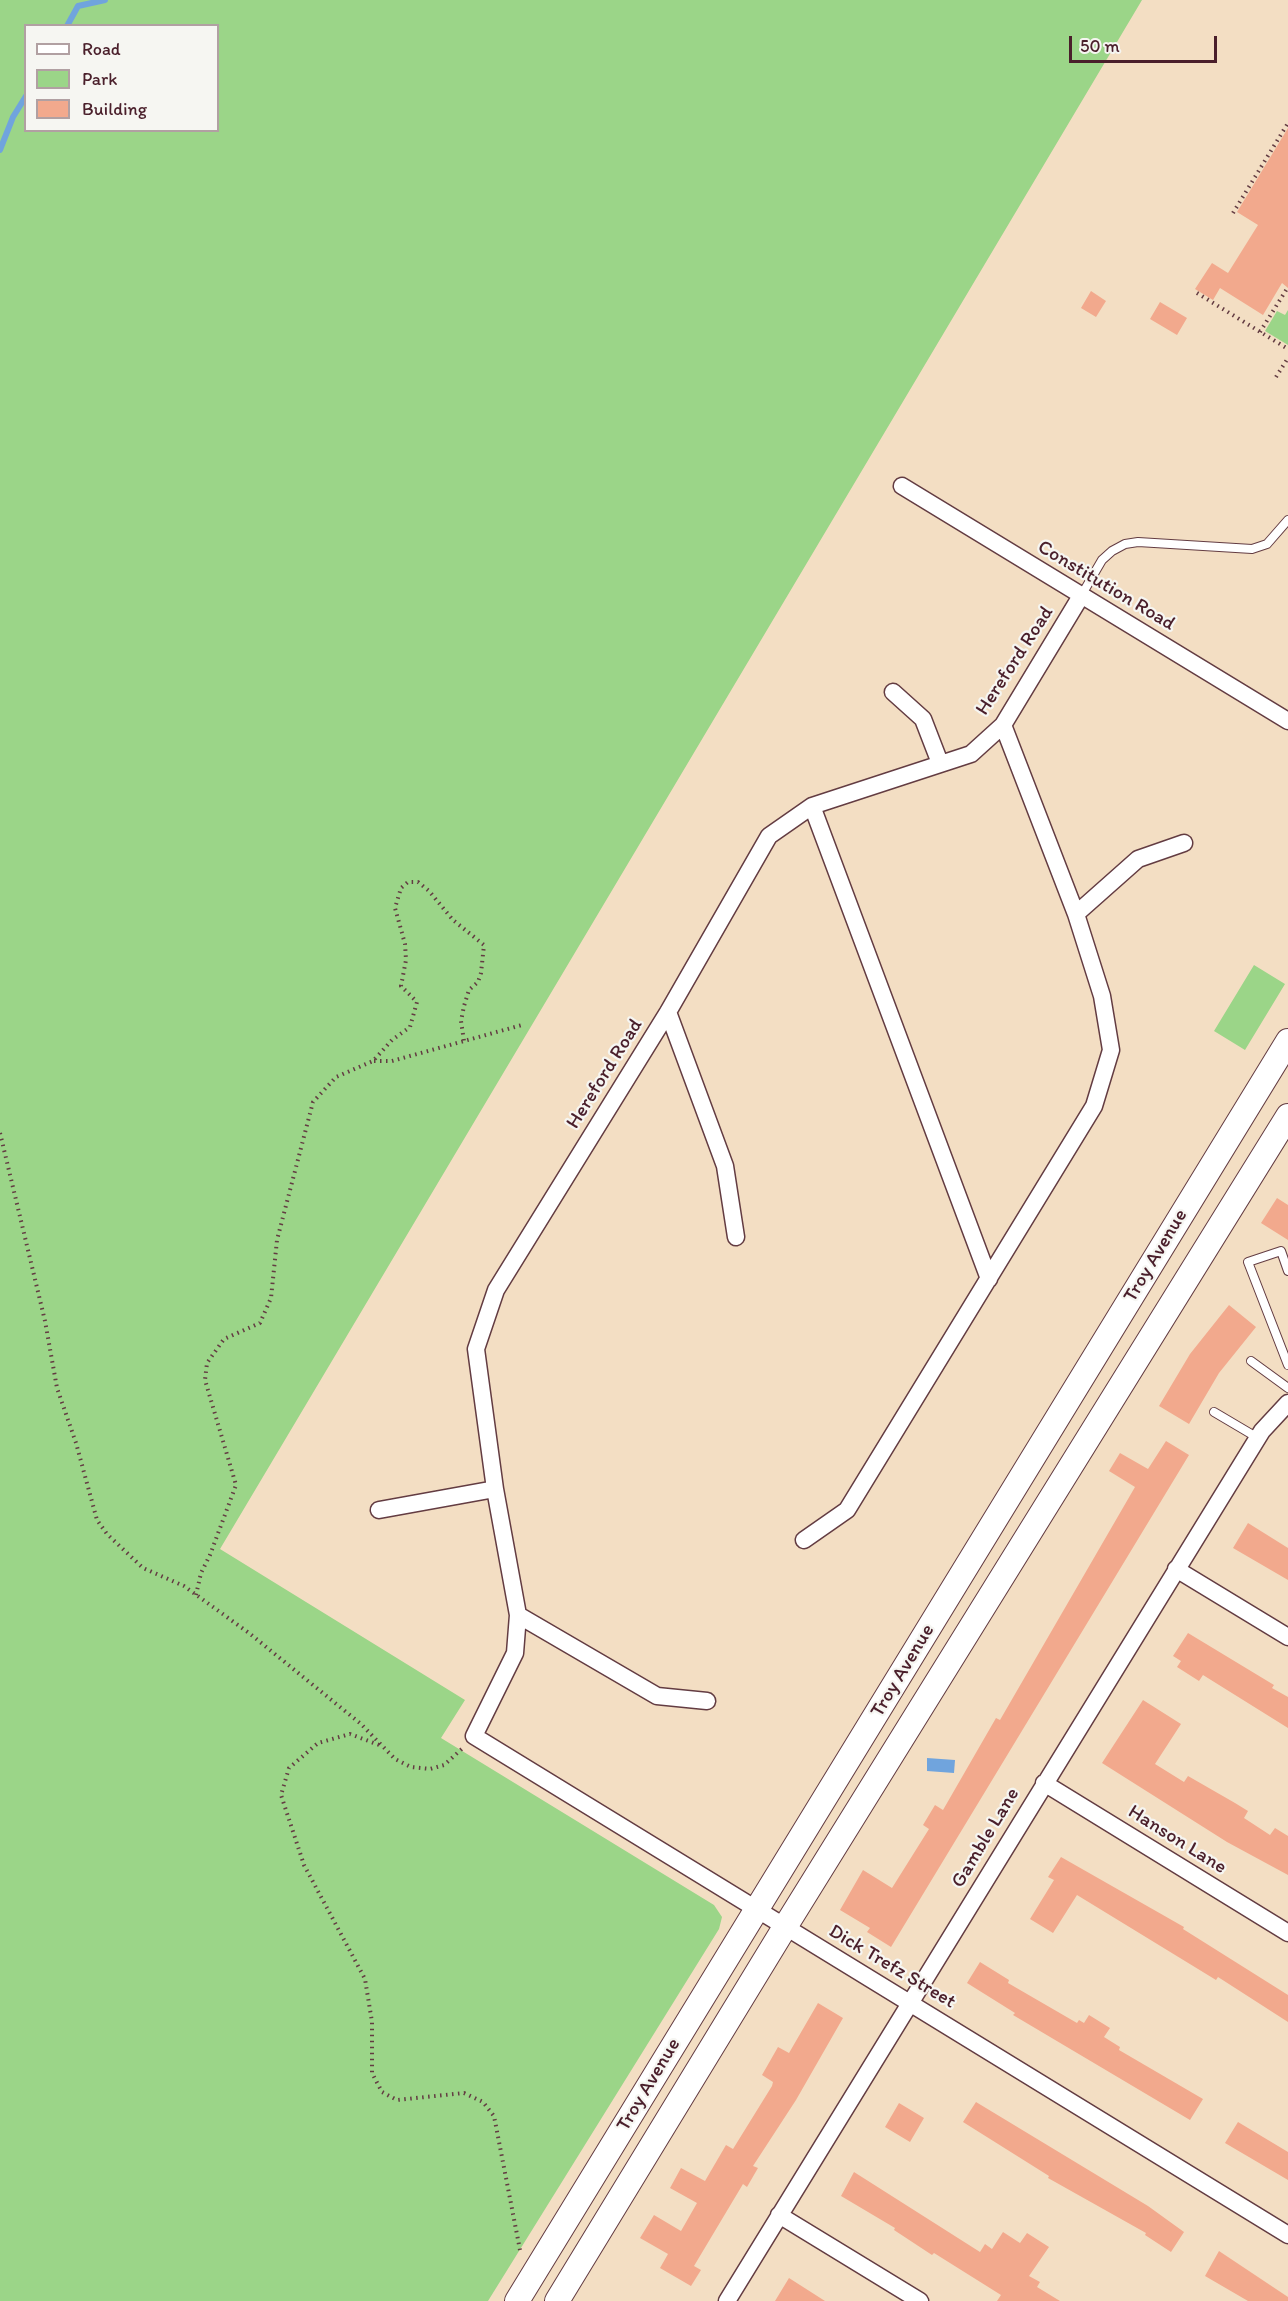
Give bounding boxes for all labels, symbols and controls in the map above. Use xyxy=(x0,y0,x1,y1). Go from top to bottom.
legend xyxy=(24,24,219,132)
scale bar xyxy=(1072,24,1220,62)
text: 50 m xyxy=(1080,35,1120,57)
text: Road xyxy=(82,38,121,60)
text: Park xyxy=(82,68,117,90)
text: Building xyxy=(82,98,147,120)
street label: Constitution Road xyxy=(1033,535,1179,637)
street label: Hereford Road xyxy=(971,602,1059,720)
street label: Hereford Road xyxy=(562,1015,648,1133)
street label: Troy Avenue xyxy=(1119,1205,1193,1307)
street label: Troy Avenue xyxy=(866,1620,940,1722)
street label: Gamble Lane xyxy=(947,1784,1025,1892)
street label: Hanson Lane xyxy=(1123,1800,1231,1880)
street label: Dick Trefz Street xyxy=(824,1920,960,2014)
street label: Troy Avenue xyxy=(612,2034,686,2136)

